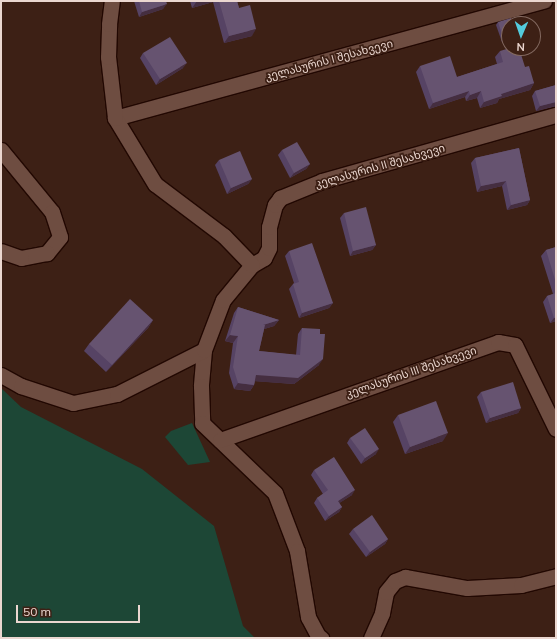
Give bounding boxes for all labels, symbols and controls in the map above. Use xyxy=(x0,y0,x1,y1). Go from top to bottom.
north arrow xyxy=(501,16,541,56)
street label: კელასურის I შესახვევი xyxy=(264,37,394,83)
text: N xyxy=(516,40,525,54)
street label: კელასურის II შესახვევი xyxy=(314,141,446,191)
street label: კელასურის III შესახვევი xyxy=(344,343,478,401)
scale bar xyxy=(18,597,142,623)
text: 50 m xyxy=(23,604,51,619)

